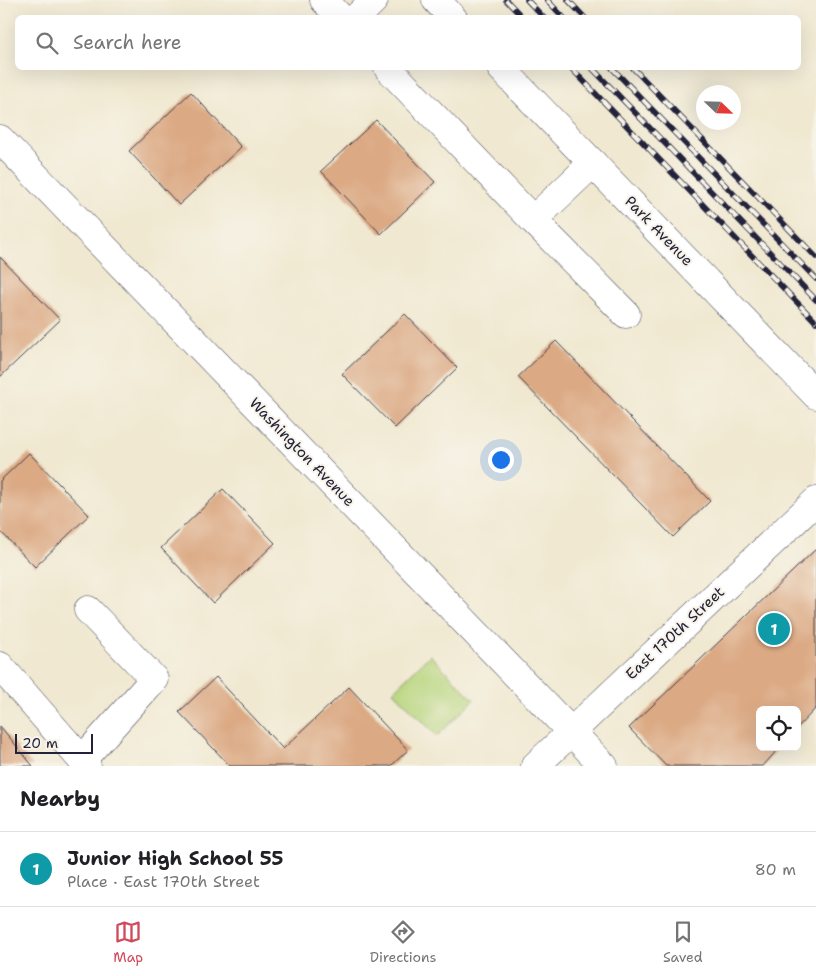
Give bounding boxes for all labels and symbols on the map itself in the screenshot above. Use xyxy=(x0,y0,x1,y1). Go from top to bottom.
north arrow xyxy=(696,85,741,130)
street label: Park Avenue xyxy=(620,192,698,270)
street label: Washington Avenue xyxy=(245,393,359,511)
your location xyxy=(488,447,514,473)
street label: East 170th Street xyxy=(621,582,729,684)
pin: 1 xyxy=(758,610,790,648)
scale bar xyxy=(15,731,92,754)

